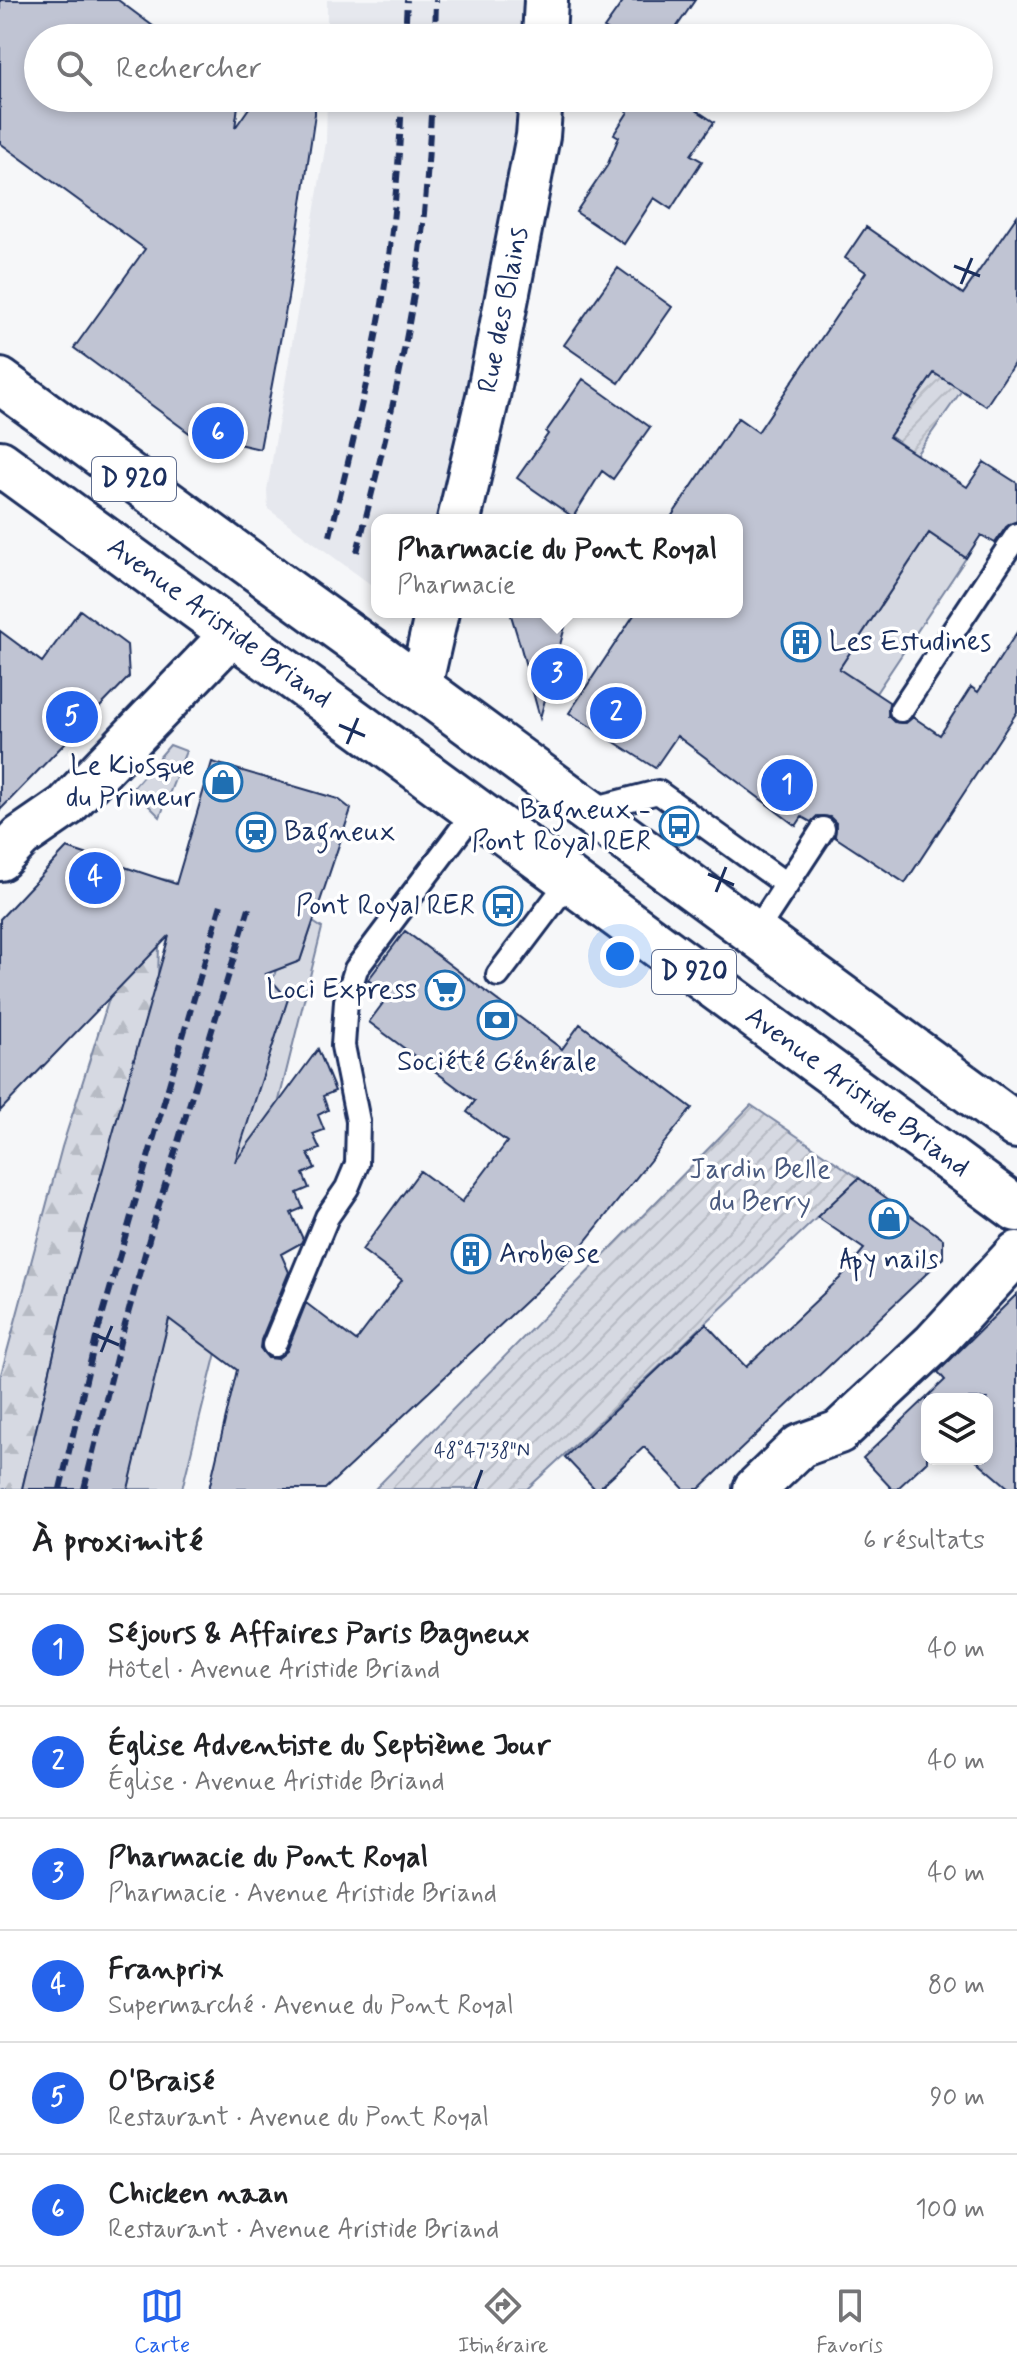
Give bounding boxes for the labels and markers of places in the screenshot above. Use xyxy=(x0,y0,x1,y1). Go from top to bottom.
pin: 6 xyxy=(192,403,244,463)
building icon: Les Estudines xyxy=(780,621,822,663)
place label: Les Estudines xyxy=(829,624,991,661)
pin: 3 xyxy=(531,644,583,704)
pin: 2 xyxy=(590,683,642,743)
pin: 5 xyxy=(46,687,98,747)
place label: Le Kiosque du Primeur xyxy=(66,748,195,817)
pin: 1 xyxy=(761,755,813,815)
shop icon: Le Kiosque du Primeur xyxy=(202,761,244,803)
place label: Bagneux - Pont Royal RER xyxy=(472,792,651,861)
bus stop icon: Bagneux - Pont Royal RER xyxy=(658,805,700,847)
station icon: Bagneux xyxy=(235,811,277,853)
place label: Bagneux xyxy=(284,814,395,854)
pin: 4 xyxy=(69,848,121,908)
bus stop icon: Pont Royal RER xyxy=(482,885,524,927)
place label: Pont Royal RER xyxy=(296,888,475,925)
supermarket icon: Loci Express xyxy=(424,969,466,1011)
place label: Loci Express xyxy=(266,972,417,1009)
bank icon: Société Générale xyxy=(476,999,518,1041)
place label: Société Générale xyxy=(397,1044,597,1081)
shop icon: Apy nails xyxy=(868,1198,910,1240)
building icon: Arob@se xyxy=(450,1233,492,1275)
place label: Arob@se xyxy=(499,1236,600,1273)
place label: Apy nails xyxy=(840,1242,938,1282)

